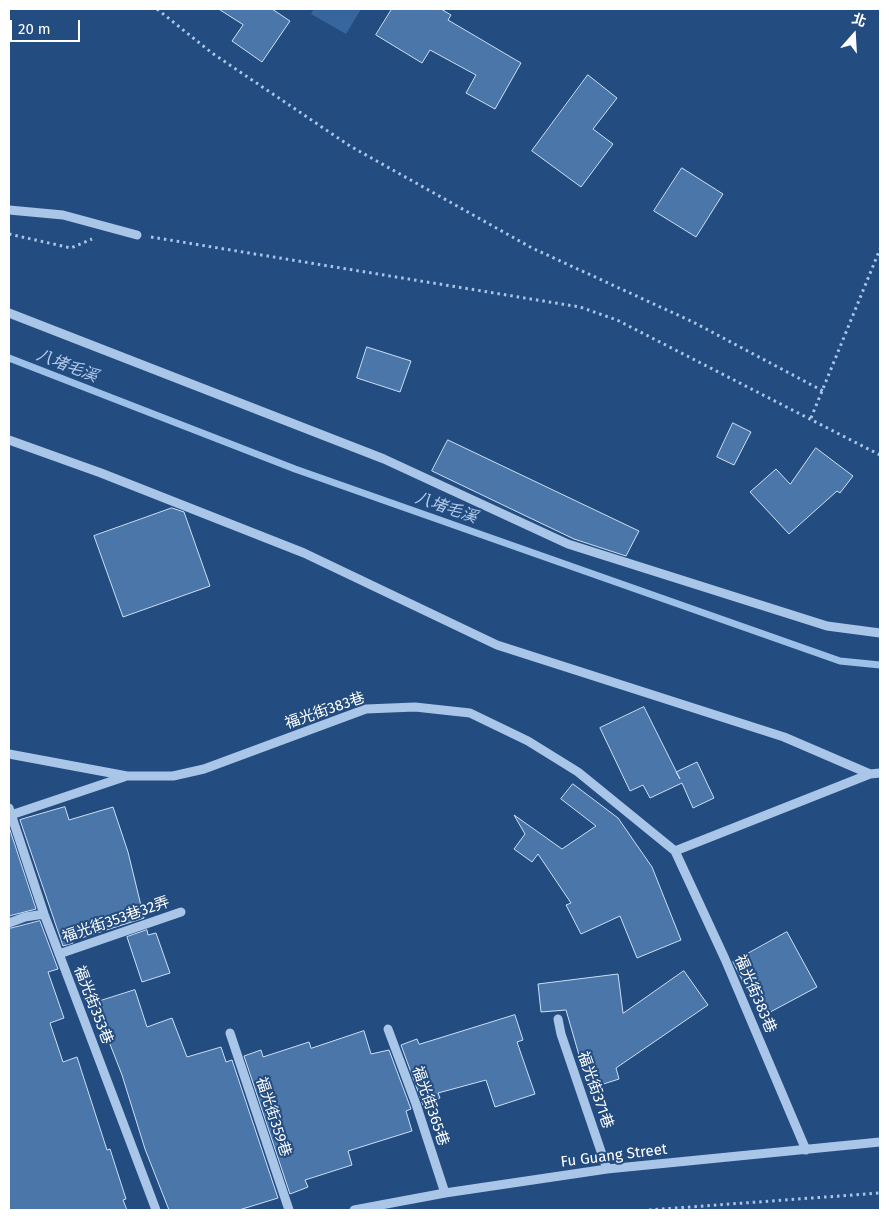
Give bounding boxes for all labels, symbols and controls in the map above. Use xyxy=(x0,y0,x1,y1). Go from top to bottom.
scale bar xyxy=(12,10,82,42)
north arrow xyxy=(829,10,879,60)
text: 北 xyxy=(850,10,868,31)
text: 20 m xyxy=(18,20,51,38)
water label: 八堵毛溪 xyxy=(34,346,100,386)
water label: 八堵毛溪 xyxy=(413,489,479,527)
street label: 福光街383巷 xyxy=(283,689,367,733)
street label: 福光街353巷32弄 xyxy=(60,893,172,947)
street label: 福光街383巷 xyxy=(730,952,780,1036)
street label: 福光街353巷 xyxy=(70,963,116,1047)
street label: 福光街371巷 xyxy=(573,1049,617,1131)
street label: 福光街365巷 xyxy=(408,1064,452,1148)
street label: 福光街359巷 xyxy=(252,1075,294,1159)
street label: Fu Guang Street xyxy=(560,1141,668,1171)

